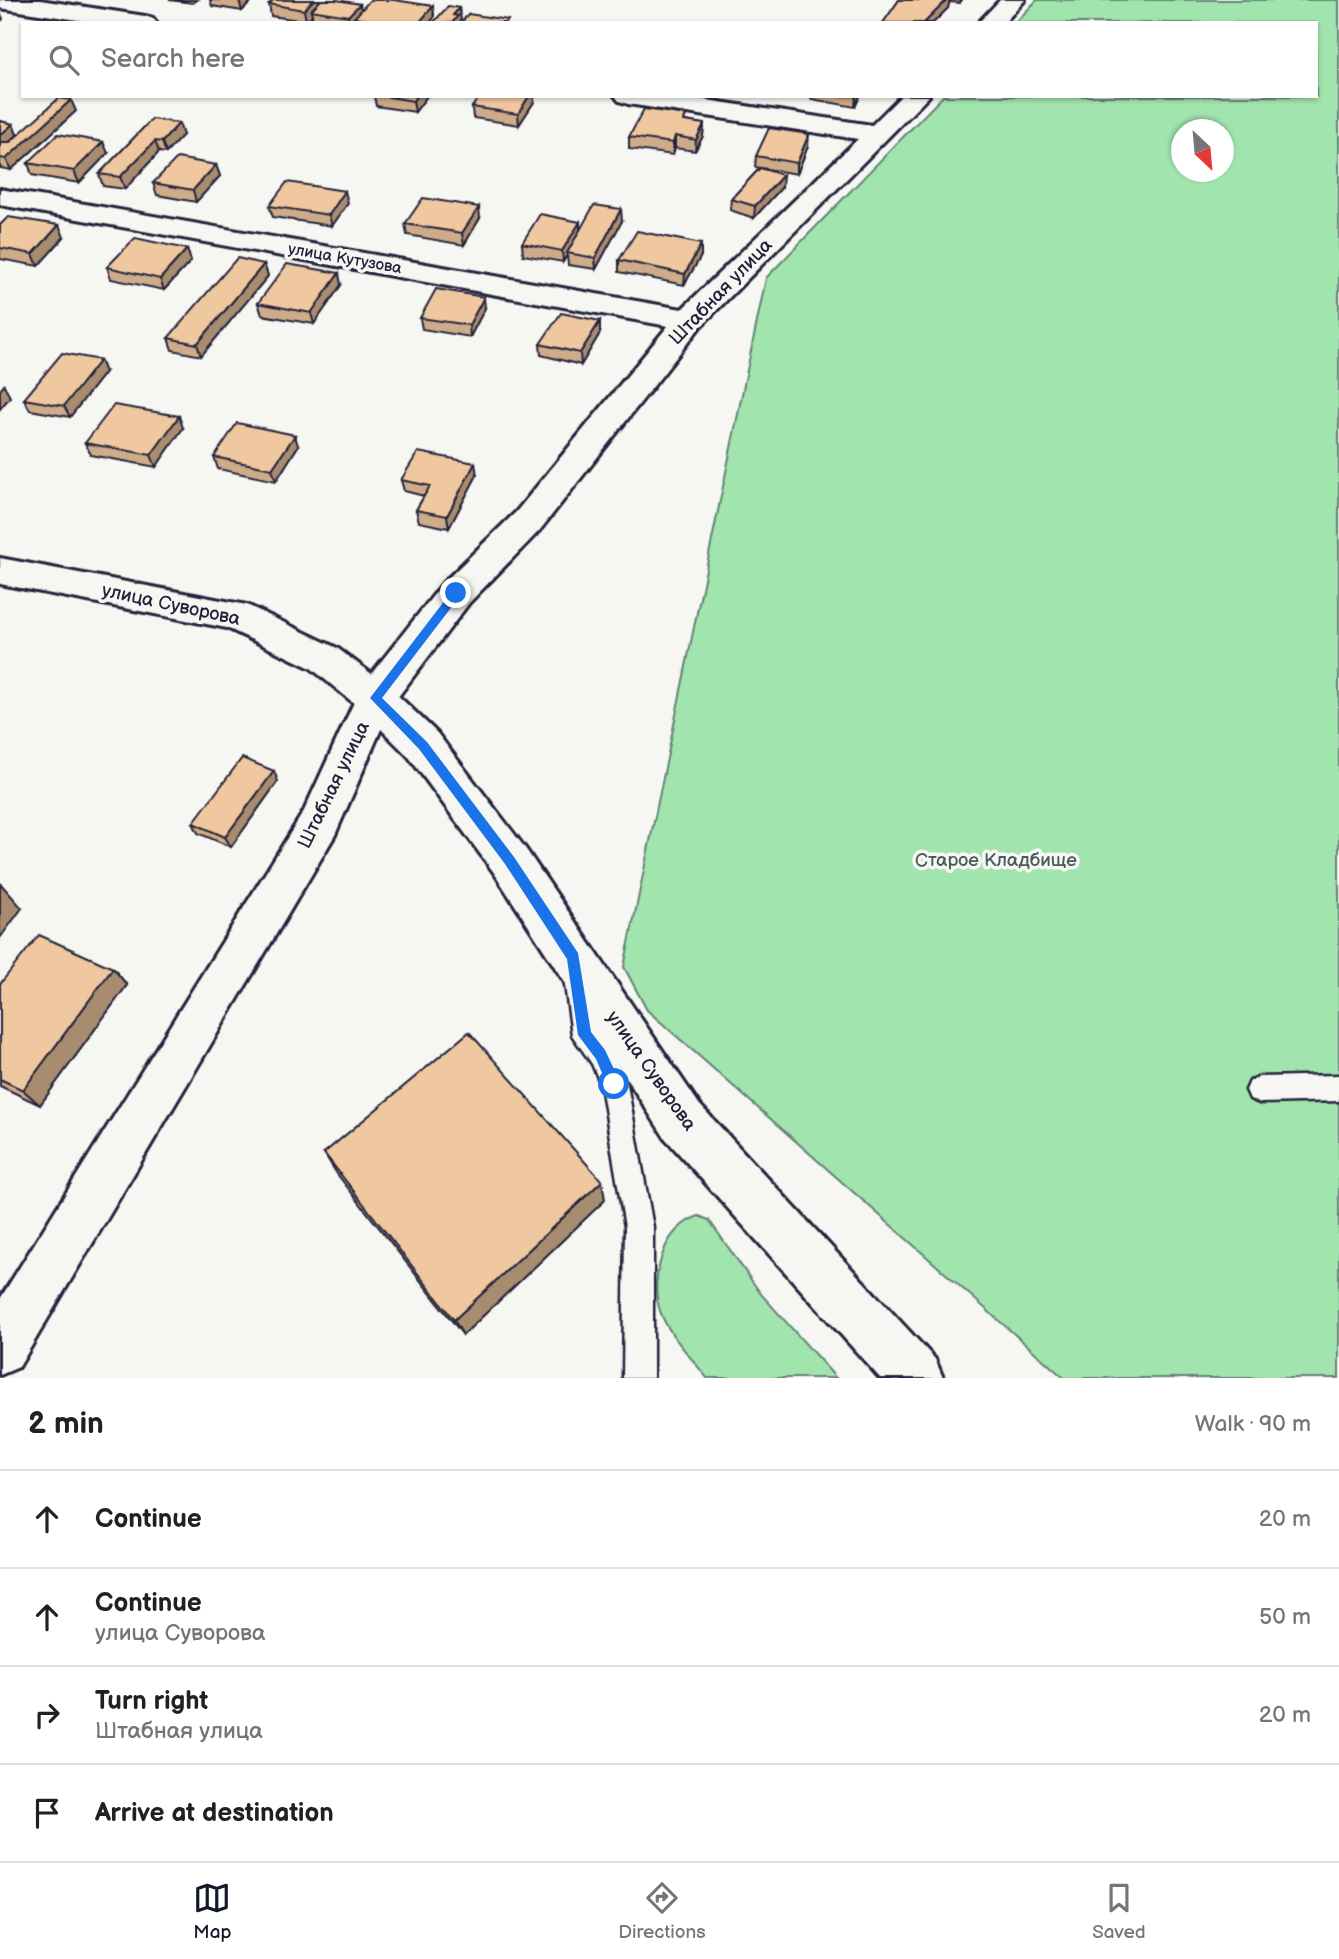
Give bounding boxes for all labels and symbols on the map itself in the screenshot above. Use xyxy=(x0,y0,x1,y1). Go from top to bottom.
north arrow xyxy=(1171,119,1234,182)
street label: Штабная улица xyxy=(665,234,777,350)
street label: улица Кутузова xyxy=(287,240,404,278)
route end xyxy=(440,577,471,608)
street label: улица Суворова xyxy=(100,579,242,631)
street label: Штабная улица xyxy=(293,718,375,852)
park label: Старое Кладбище xyxy=(915,849,1077,872)
street label: улица Суворова xyxy=(601,1007,701,1135)
route start xyxy=(598,1068,629,1099)

